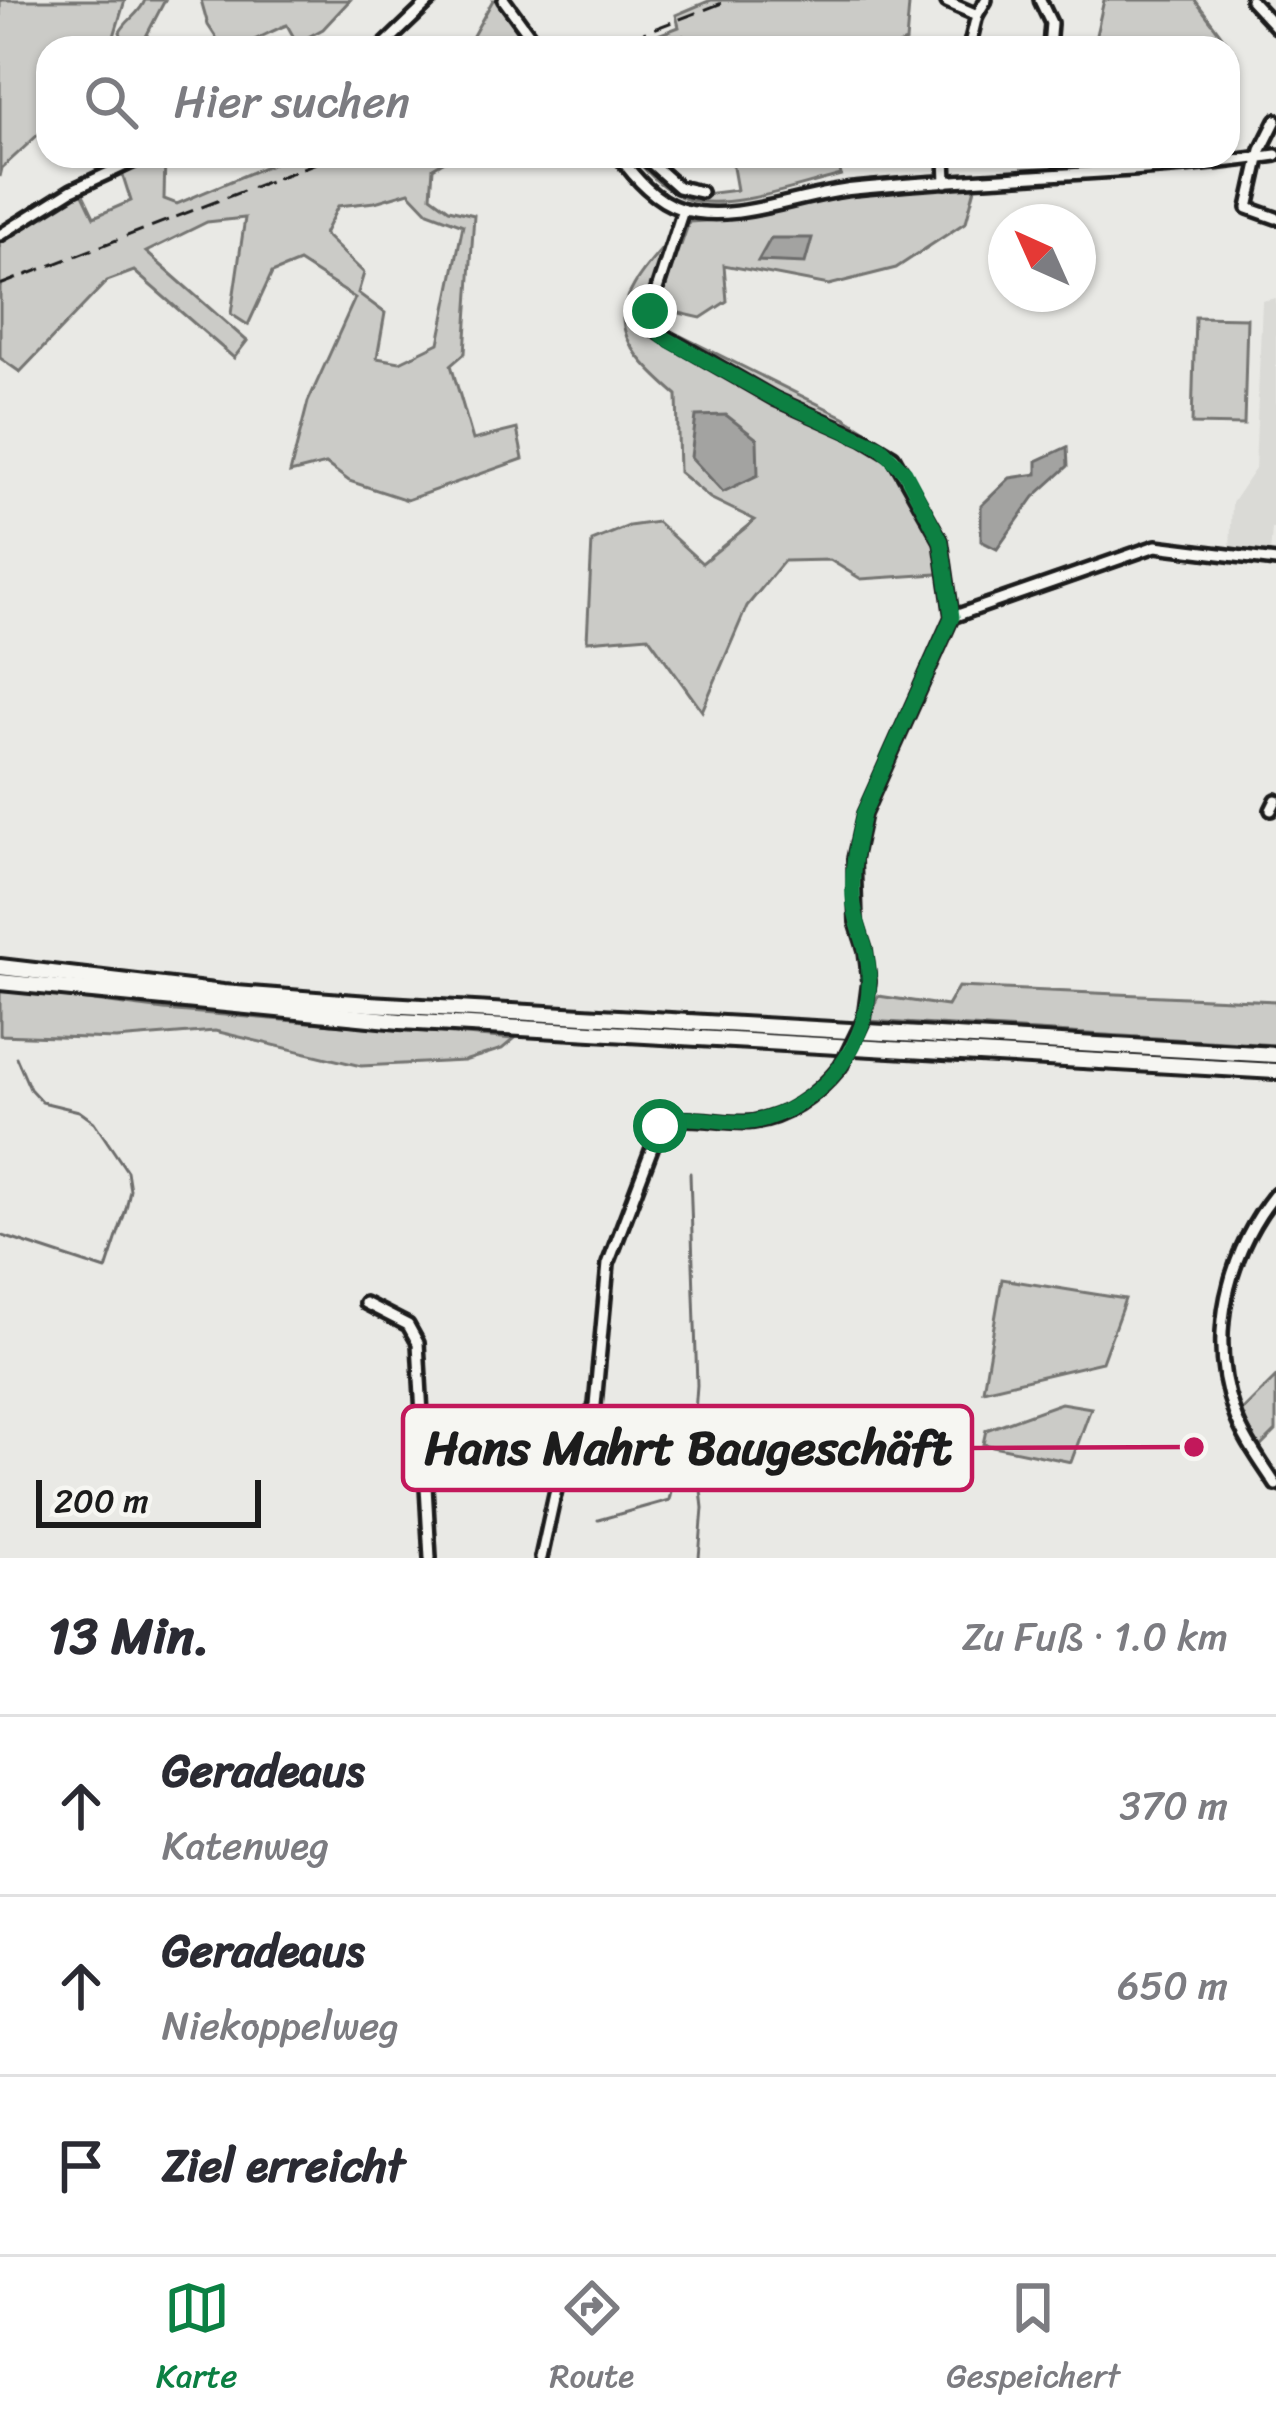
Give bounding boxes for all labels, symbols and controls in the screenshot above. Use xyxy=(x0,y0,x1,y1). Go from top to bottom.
search box xyxy=(36,36,1240,168)
text: Hier suchen xyxy=(174,62,410,142)
icon: search xyxy=(78,69,144,135)
north arrow xyxy=(988,204,1096,312)
route end xyxy=(623,284,677,338)
route start xyxy=(633,1099,687,1153)
text: Hans Mahrt Baugeschäft xyxy=(424,1405,953,1490)
callout: Hans Mahrt Baugeschäft xyxy=(403,1406,972,1490)
text: 200 m xyxy=(54,1472,149,1530)
scale bar xyxy=(36,1474,261,1527)
text: 13 Min. xyxy=(48,1591,210,1681)
text: Zu Fuß · 1.0 km xyxy=(962,1602,1228,1671)
text: Geradeaus xyxy=(162,1731,365,1811)
text: 370 m xyxy=(1120,1771,1228,1840)
icon: ahead xyxy=(48,1773,114,1839)
text: Katenweg xyxy=(162,1811,329,1880)
text: Geradeaus xyxy=(162,1911,365,1991)
text: 650 m xyxy=(1117,1951,1228,2020)
icon: ahead xyxy=(48,1953,114,2019)
text: Niekoppelweg xyxy=(162,1991,399,2060)
text: Ziel erreicht xyxy=(162,2126,405,2206)
icon: arrive xyxy=(48,2133,114,2199)
tab: Karte xyxy=(156,2275,238,2405)
tab: Route xyxy=(549,2275,634,2405)
tab: Gespeichert xyxy=(946,2275,1120,2405)

